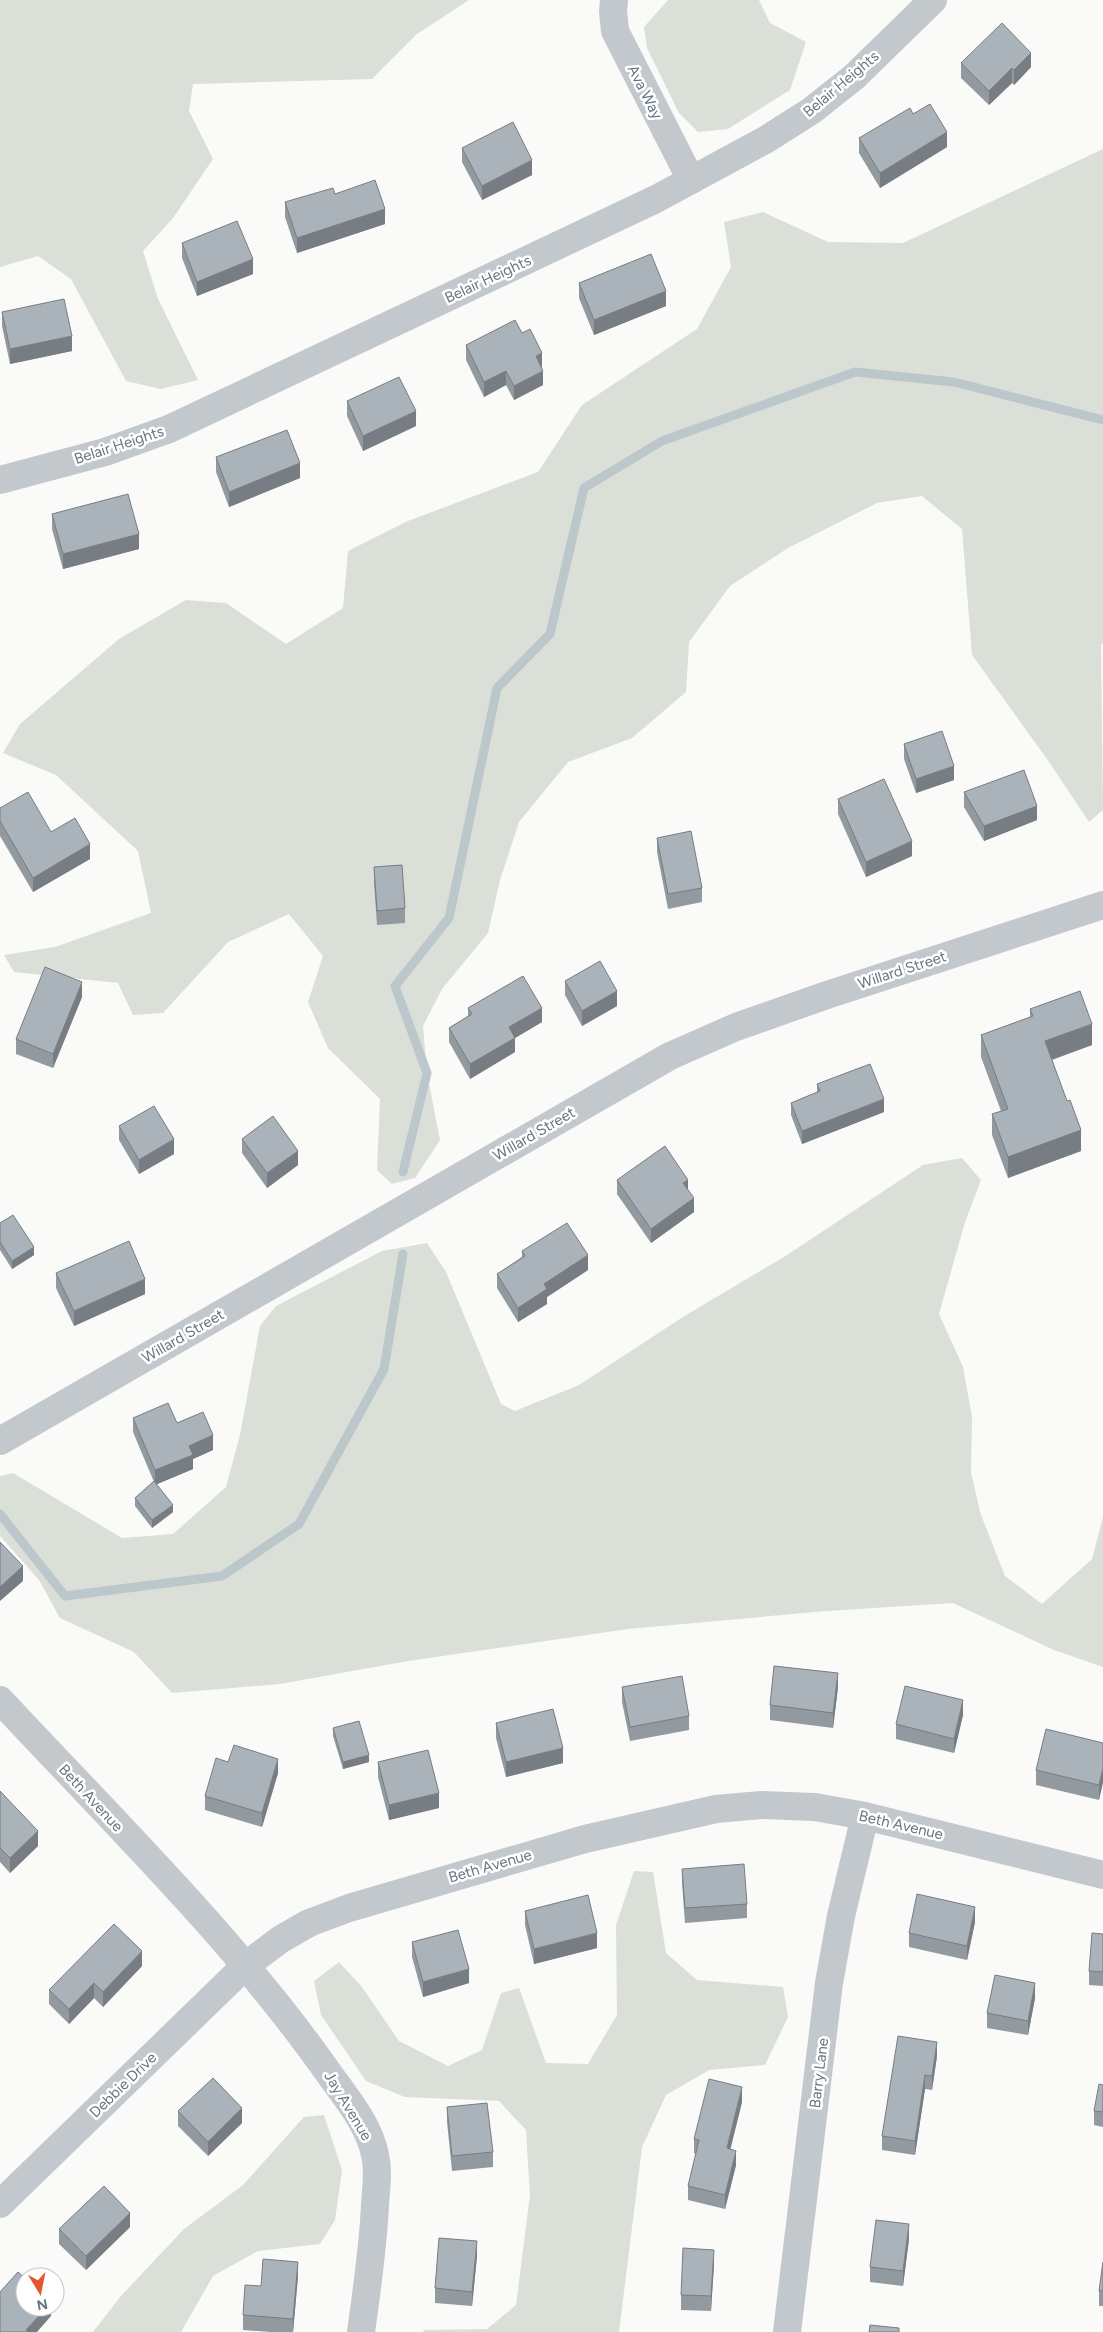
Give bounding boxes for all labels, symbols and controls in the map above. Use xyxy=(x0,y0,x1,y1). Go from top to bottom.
street label: Belair Heights xyxy=(799,47,883,121)
street label: Ava Way xyxy=(624,62,666,122)
street label: Belair Heights xyxy=(442,251,534,307)
street label: Belair Heights xyxy=(72,422,166,468)
street label: Willard Street xyxy=(856,947,949,993)
street label: Willard Street xyxy=(490,1103,578,1165)
street label: Willard Street xyxy=(139,1305,227,1367)
street label: Beth Avenue xyxy=(55,1760,127,1836)
street label: Beth Avenue xyxy=(857,1807,945,1843)
street label: Beth Avenue xyxy=(446,1846,534,1886)
street label: Barry Lane xyxy=(806,2037,832,2109)
street label: Debbie Drive xyxy=(86,2049,160,2121)
street label: Jay Avenue xyxy=(320,2068,376,2144)
north arrow xyxy=(15,2267,65,2317)
text: N xyxy=(35,2295,49,2314)

